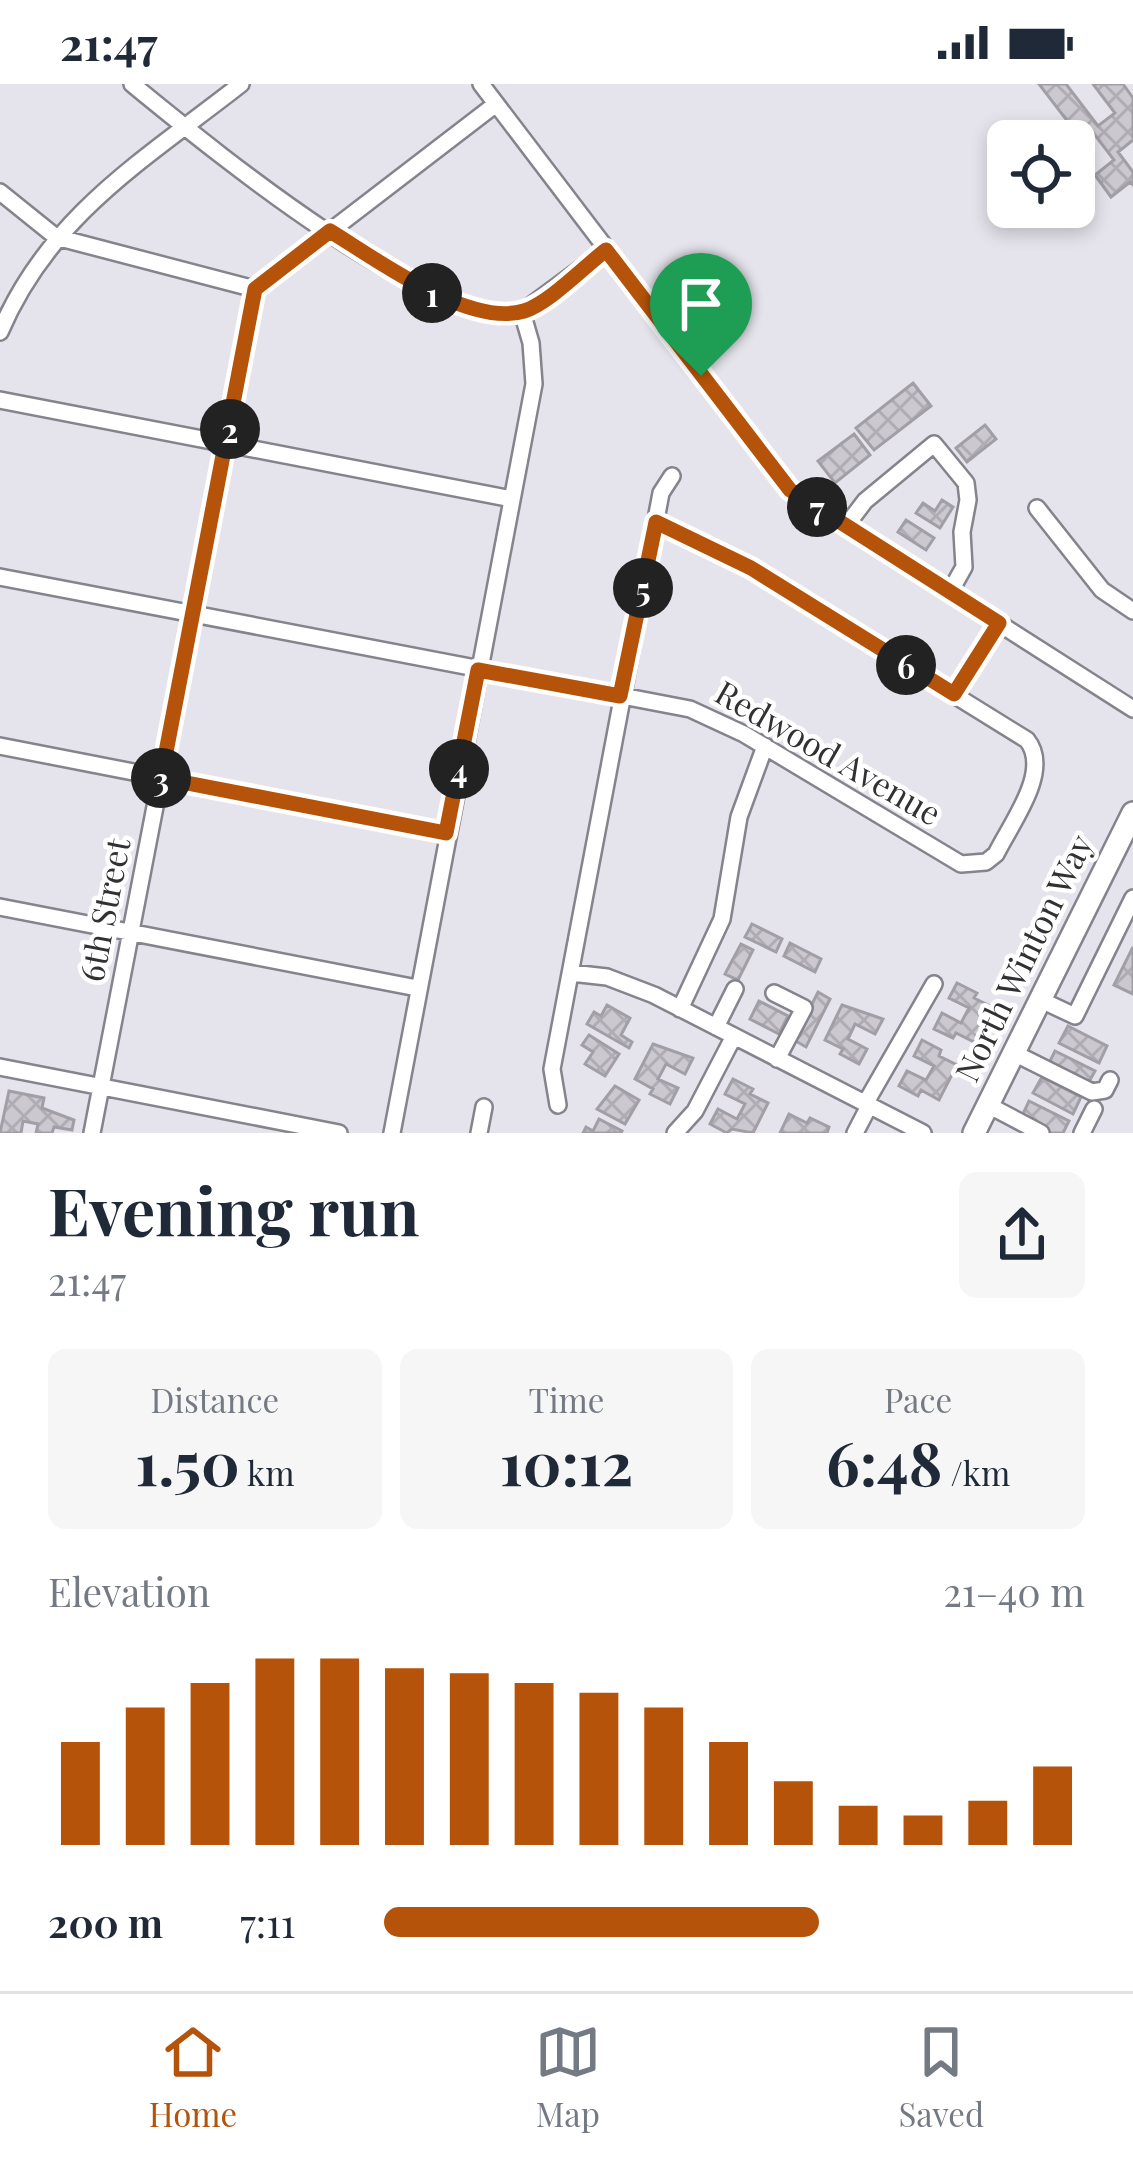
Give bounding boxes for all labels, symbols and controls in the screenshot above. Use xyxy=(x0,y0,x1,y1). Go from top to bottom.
text: 21:47 xyxy=(60,12,158,72)
map controls xyxy=(987,120,1095,228)
button: locate xyxy=(987,120,1095,228)
pin xyxy=(650,253,752,376)
pin: 1 xyxy=(402,263,462,323)
text: 1 xyxy=(426,271,438,315)
icon: arrive xyxy=(668,271,734,337)
pin: 2 xyxy=(200,399,260,459)
text: 2 xyxy=(221,407,239,451)
pin: 7 xyxy=(787,477,847,537)
text: 7 xyxy=(809,485,825,529)
pin: 5 xyxy=(613,558,673,618)
text: 5 xyxy=(635,566,651,610)
pin: 6 xyxy=(876,635,936,695)
text: 6 xyxy=(897,643,915,687)
street label: Redwood Avenue xyxy=(708,669,950,834)
pin: 4 xyxy=(429,739,489,799)
text: 4 xyxy=(450,747,468,791)
pin: 3 xyxy=(131,748,191,808)
text: 3 xyxy=(153,756,169,800)
street label: North Winton Way xyxy=(943,826,1101,1088)
street label: 6th Street xyxy=(68,833,139,985)
text: Evening run xyxy=(48,1165,420,1253)
button: share xyxy=(959,1172,1085,1298)
text: 21:47 xyxy=(48,1254,126,1306)
text: Distance xyxy=(150,1377,279,1421)
text: Time xyxy=(528,1377,605,1421)
text: Pace xyxy=(884,1377,952,1421)
text: 1.50 xyxy=(135,1421,240,1501)
text: 10:12 xyxy=(500,1421,633,1501)
text: 6:48 xyxy=(826,1421,942,1501)
text: km xyxy=(240,1450,294,1494)
text: /km xyxy=(942,1450,1010,1494)
text: Elevation xyxy=(48,1565,210,1617)
text: 21–40 m xyxy=(943,1565,1085,1617)
text: 200 m xyxy=(48,1896,163,1948)
text: 7:11 xyxy=(240,1896,295,1948)
tab: Home xyxy=(149,2019,237,2135)
tab: Map xyxy=(535,2019,601,2135)
tab: Saved xyxy=(898,2019,984,2135)

